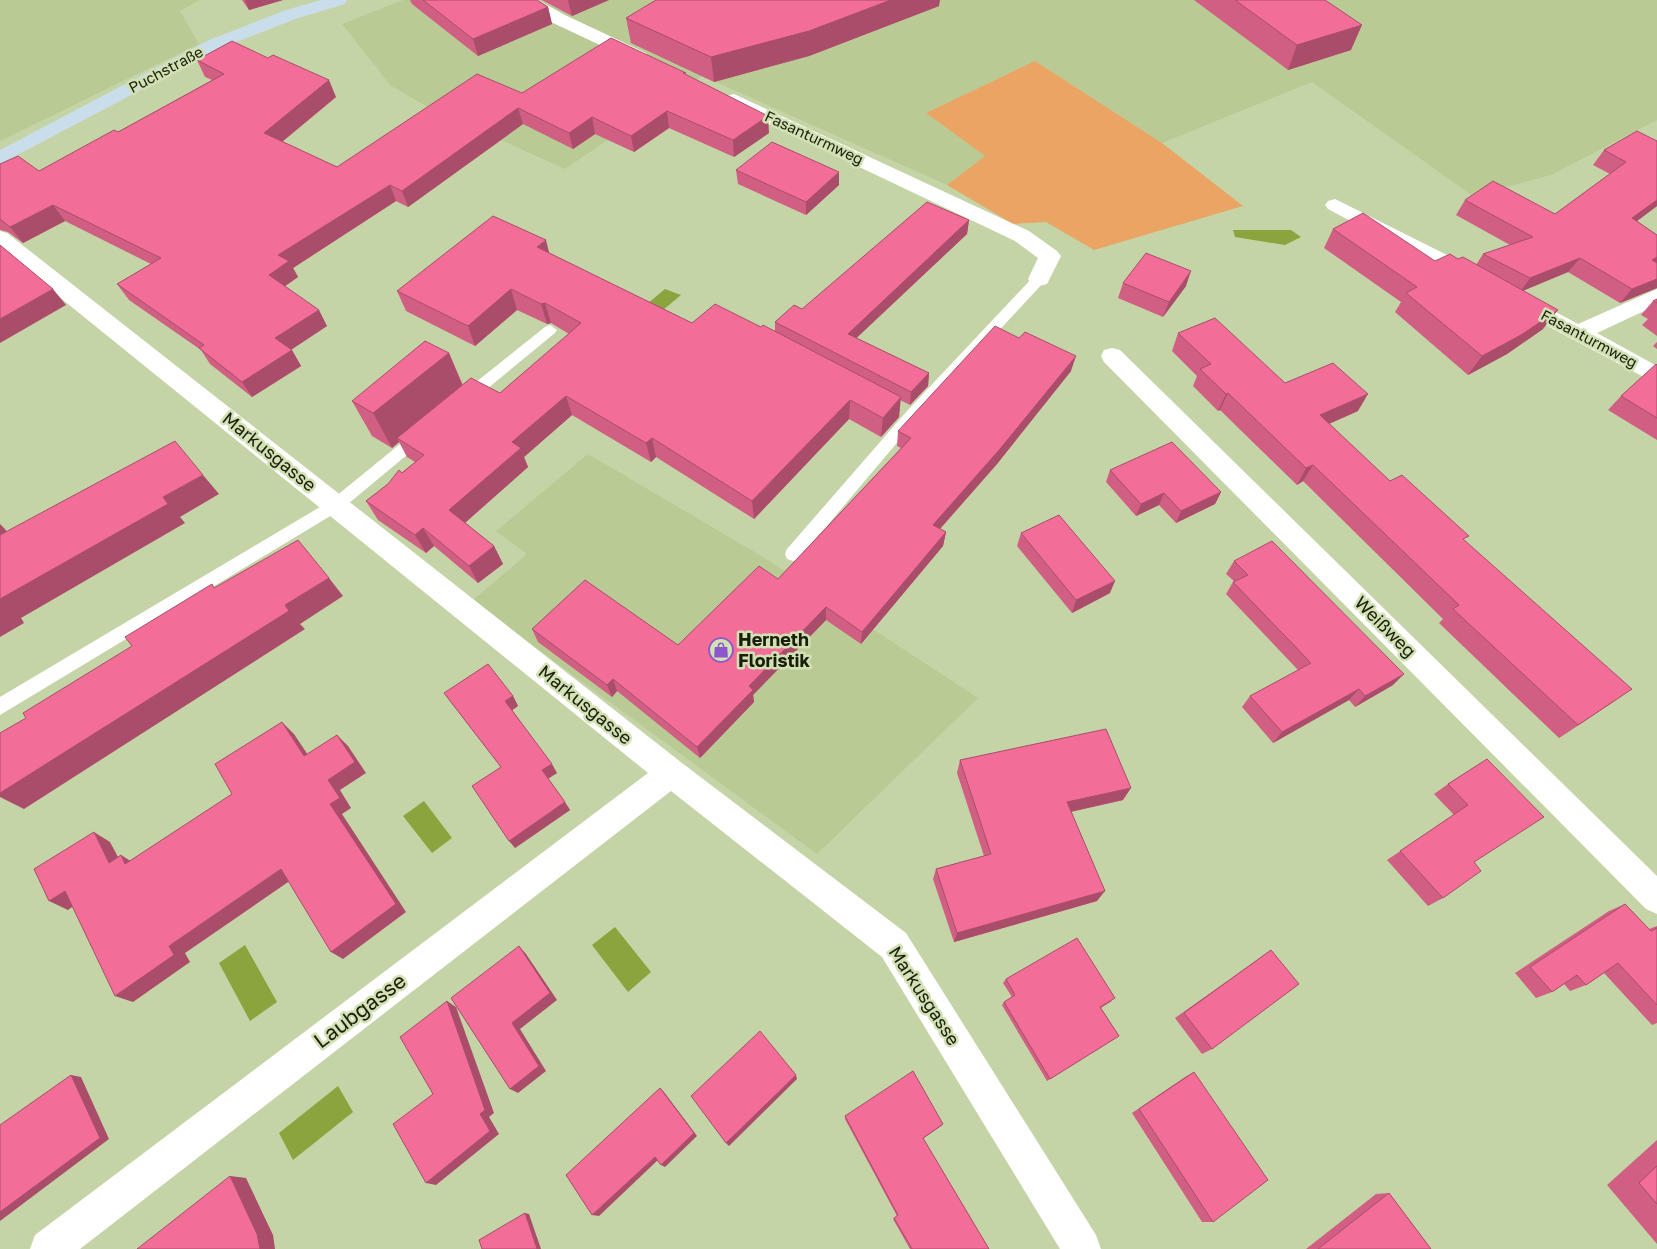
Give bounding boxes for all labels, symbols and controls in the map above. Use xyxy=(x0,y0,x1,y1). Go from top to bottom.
street label: Puchstraße xyxy=(125,42,206,96)
street label: Fasanturmweg xyxy=(762,106,867,168)
street label: Fasanturmweg xyxy=(1538,305,1641,371)
street label: Markusgasse xyxy=(218,407,321,496)
street label: Weißweg xyxy=(1350,591,1421,662)
place label: Herneth Floristik xyxy=(738,628,811,671)
shop icon: Herneth Floristik xyxy=(708,637,734,663)
street label: Markusgasse xyxy=(534,660,637,749)
street label: Markusgasse xyxy=(885,942,965,1049)
street label: Laubgasse xyxy=(308,967,411,1053)

